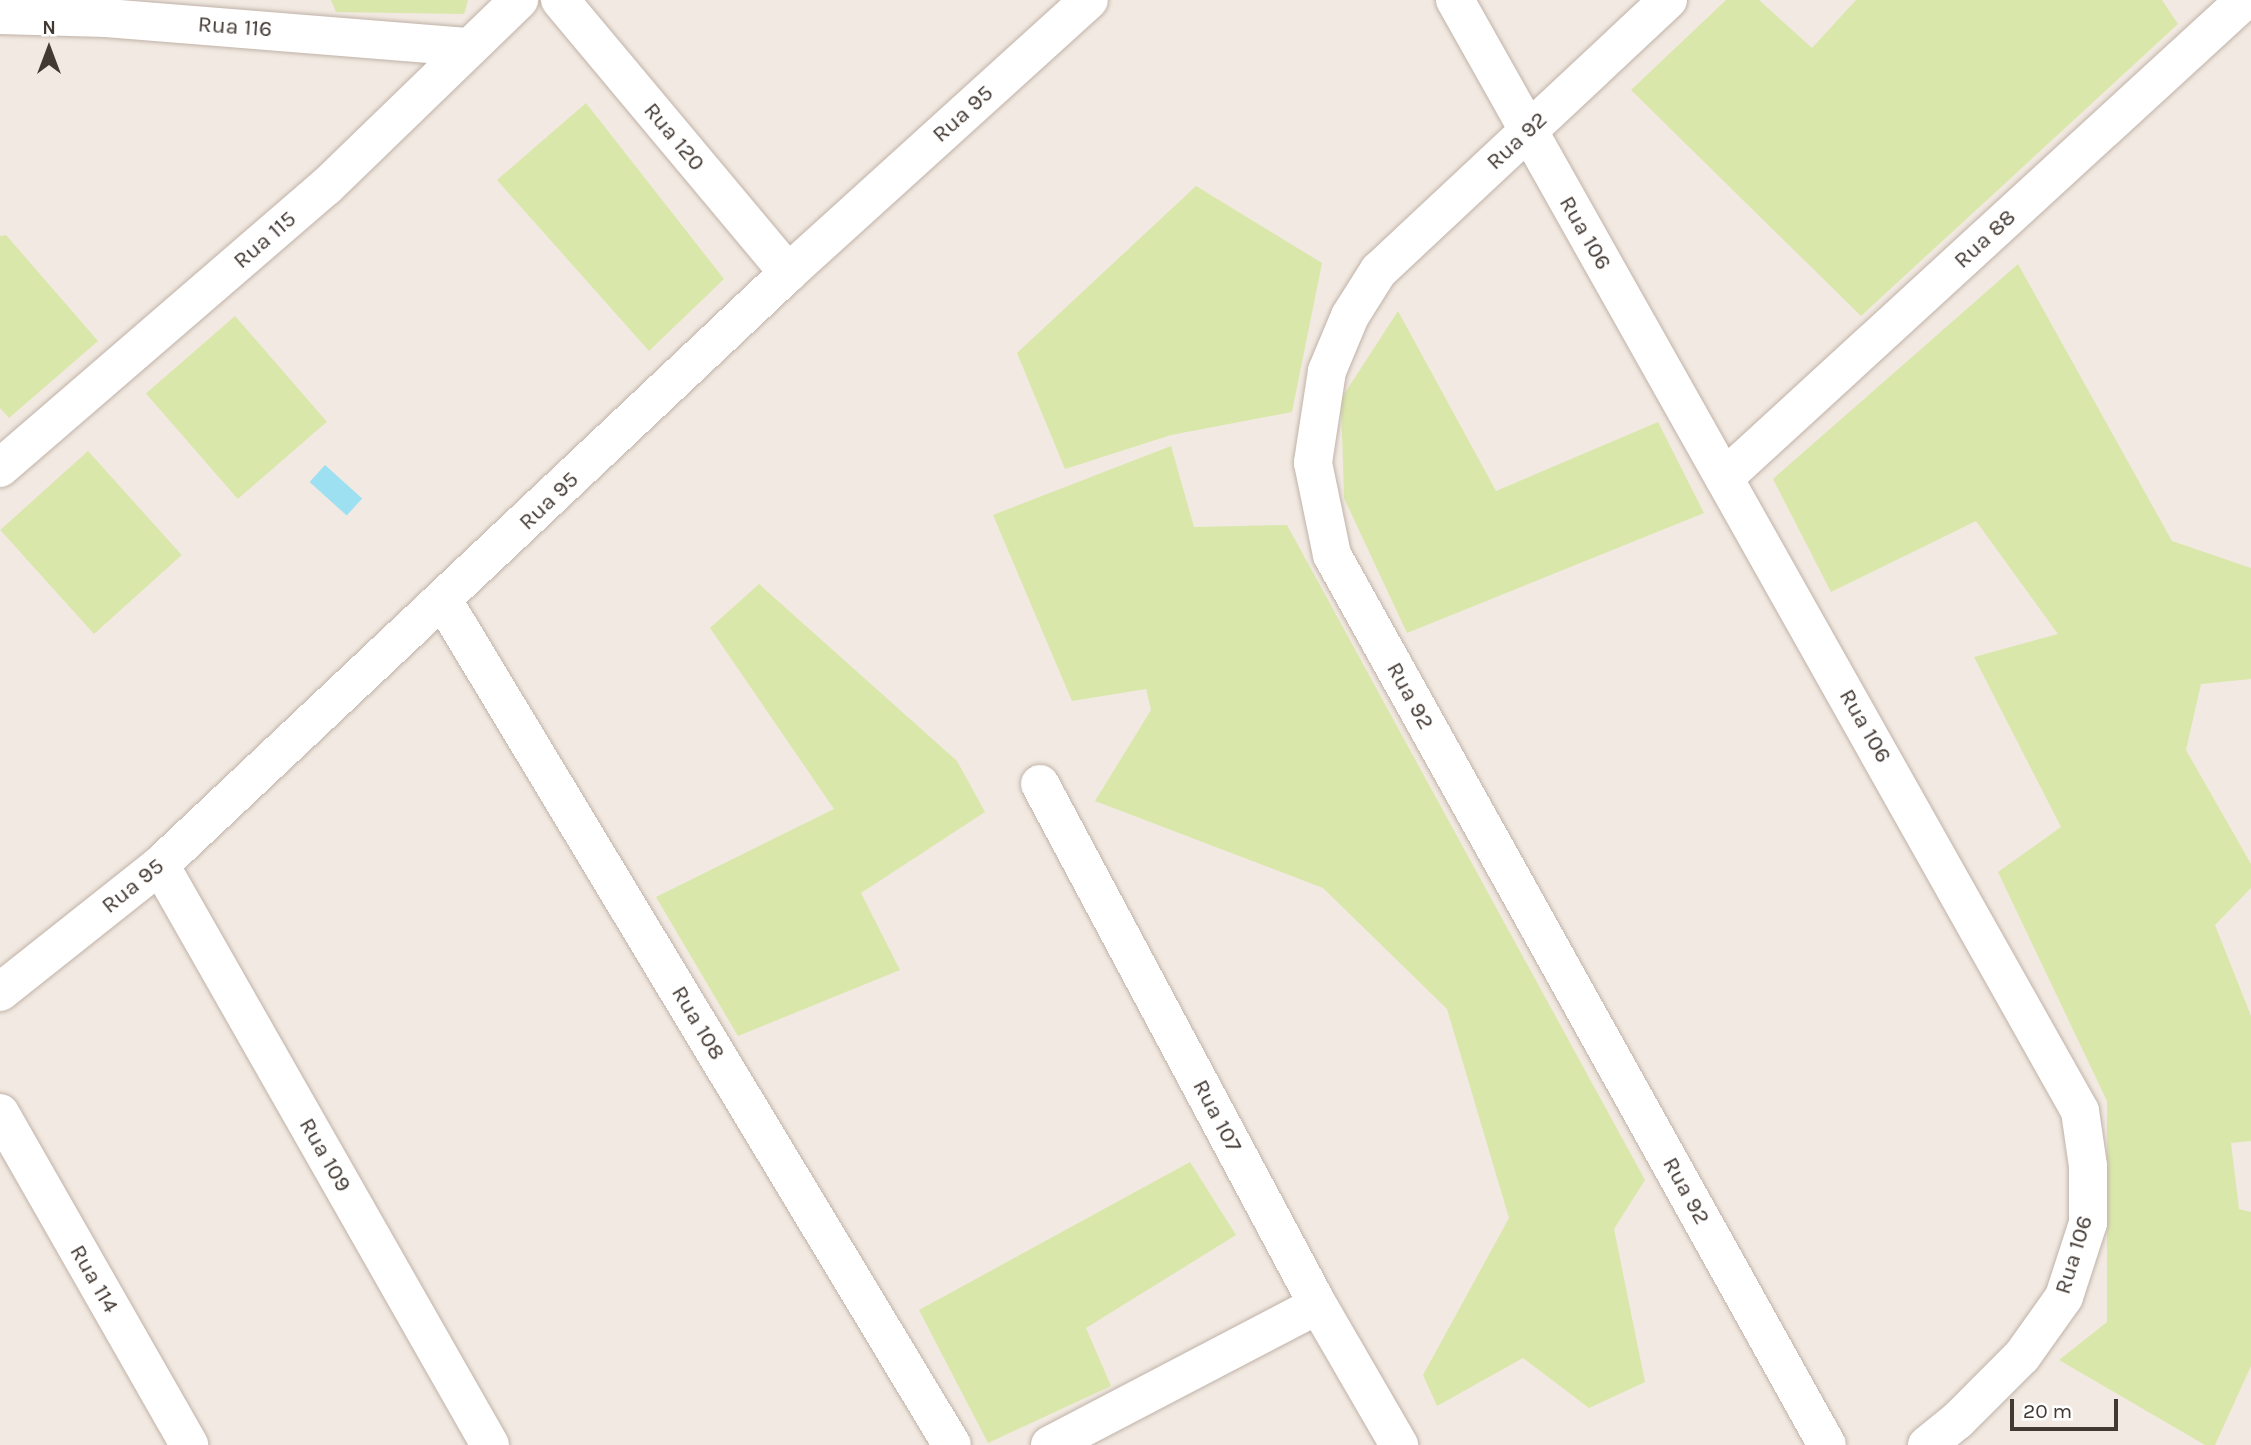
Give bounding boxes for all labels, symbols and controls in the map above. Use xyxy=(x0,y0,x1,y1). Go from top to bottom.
street label: Rua 116 xyxy=(197,11,273,43)
north arrow xyxy=(14,14,84,84)
text: N xyxy=(42,17,56,39)
street label: Rua 95 xyxy=(927,80,999,148)
street label: Rua 120 xyxy=(637,97,711,177)
street label: Rua 92 xyxy=(1481,106,1553,176)
street label: Rua 106 xyxy=(1553,191,1617,275)
street label: Rua 88 xyxy=(1948,204,2022,274)
street label: Rua 115 xyxy=(228,205,302,275)
street label: Rua 95 xyxy=(513,466,585,536)
street label: Rua 92 xyxy=(1380,657,1440,735)
street label: Rua 106 xyxy=(1833,684,1897,768)
street label: Rua 95 xyxy=(96,852,170,920)
street label: Rua 108 xyxy=(665,981,731,1065)
street label: Rua 107 xyxy=(1186,1075,1248,1157)
street label: Rua 109 xyxy=(293,1113,357,1197)
street label: Rua 92 xyxy=(1656,1152,1716,1230)
street label: Rua 106 xyxy=(2049,1212,2099,1298)
street label: Rua 114 xyxy=(64,1240,124,1318)
scale bar xyxy=(2013,1386,2122,1430)
text: 20 m xyxy=(2023,1399,2072,1423)

